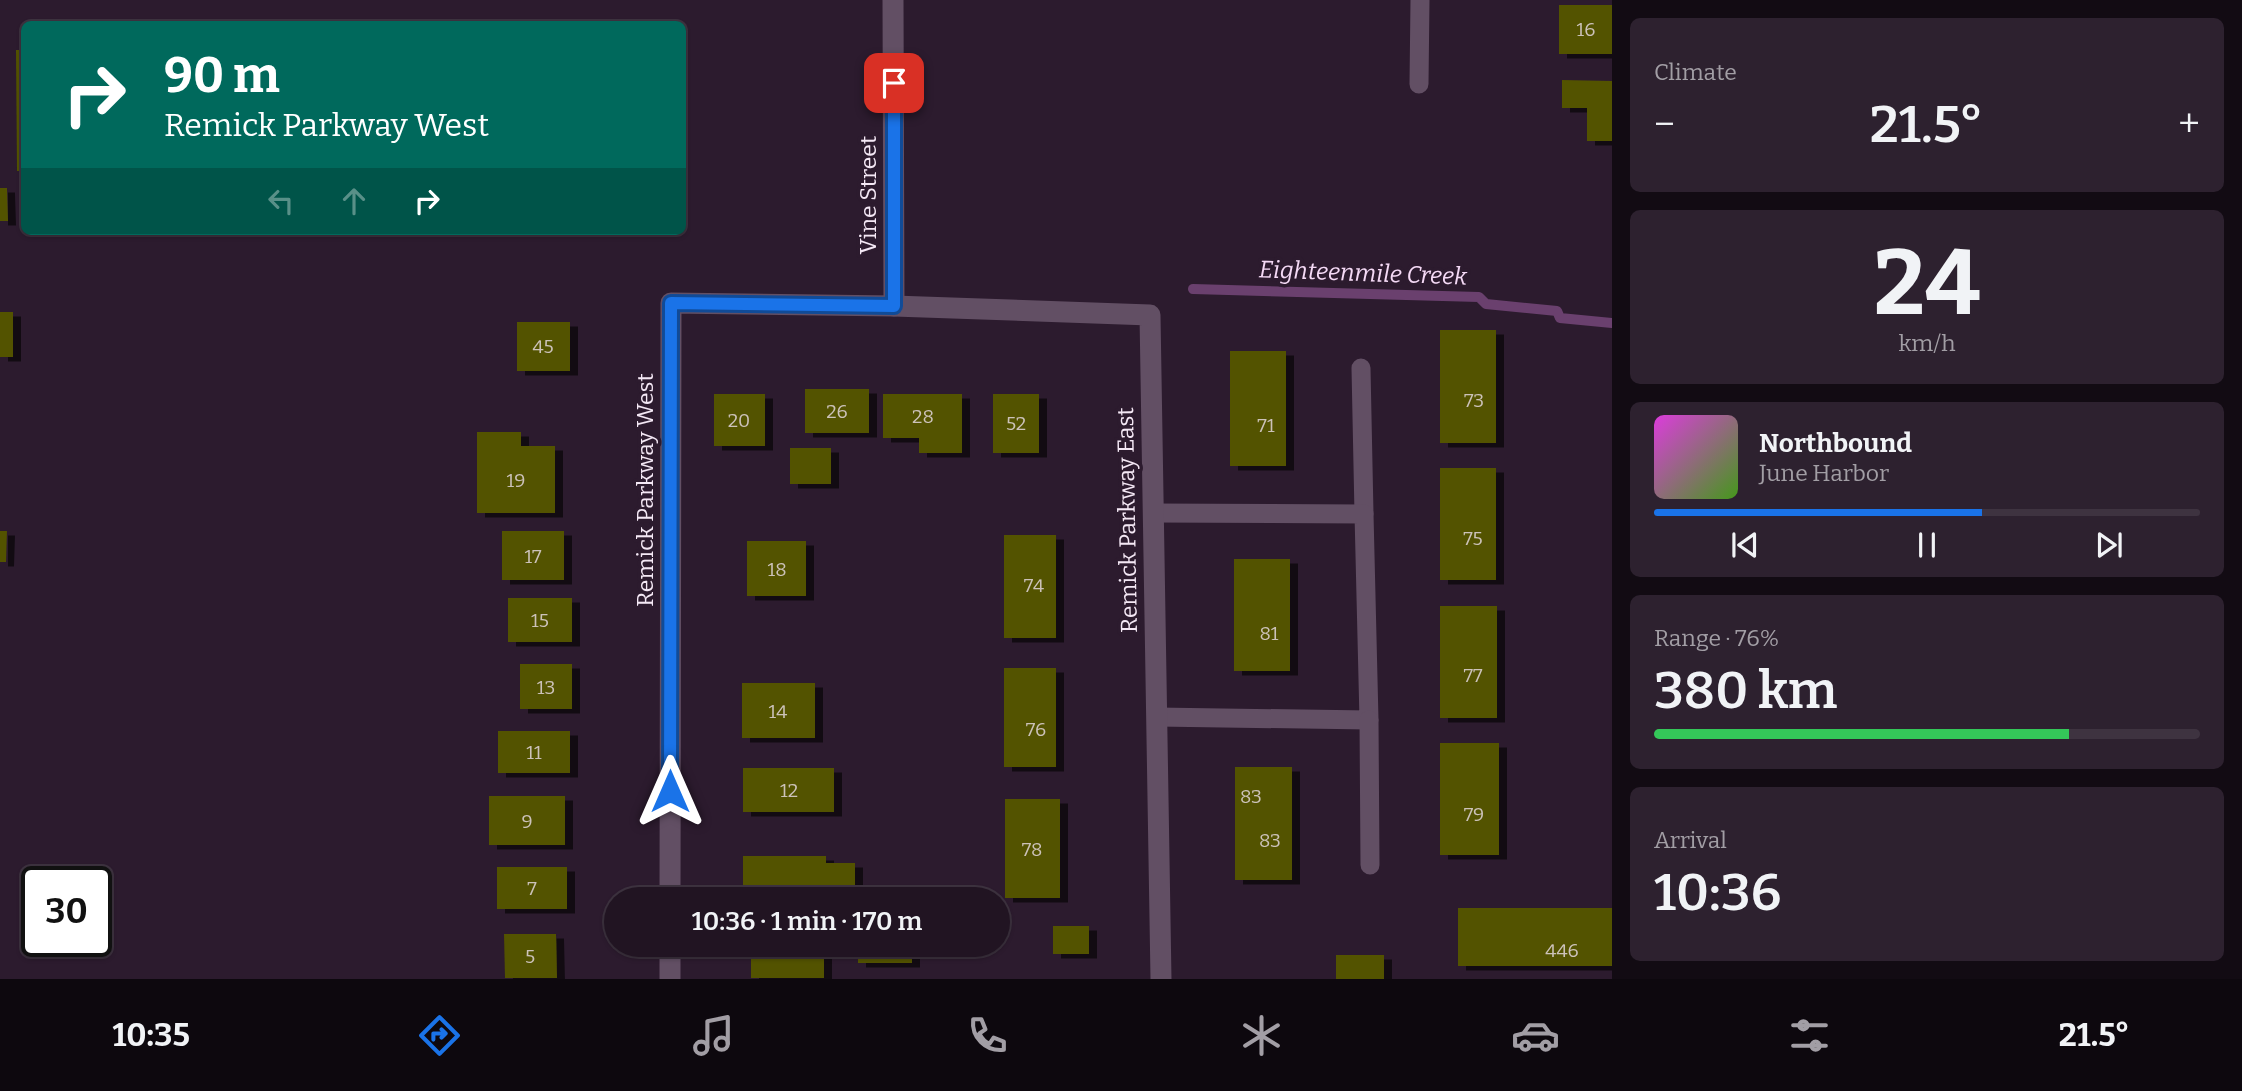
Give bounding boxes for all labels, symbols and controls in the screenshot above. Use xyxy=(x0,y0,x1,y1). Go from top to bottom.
house number: 16 xyxy=(1577,18,1595,41)
text: 90 m xyxy=(164,46,280,105)
icon: right xyxy=(49,49,140,140)
pin xyxy=(864,53,924,113)
text: Climate xyxy=(1654,58,1737,86)
icon: arrive xyxy=(875,64,913,102)
text: 21.5° xyxy=(1870,93,1983,156)
text: − xyxy=(1654,101,1675,147)
text: + xyxy=(2178,101,2200,147)
text: Remick Parkway West xyxy=(164,106,489,144)
street label: Vine Street xyxy=(854,136,882,254)
icon: left xyxy=(262,182,300,220)
icon: ahead xyxy=(335,182,373,220)
icon: right xyxy=(408,182,446,220)
text: 24 xyxy=(1874,229,1980,338)
water label: Eighteenmile Creek xyxy=(1258,255,1469,291)
text: km/h xyxy=(1899,329,1955,357)
house number: 45 xyxy=(532,335,554,358)
street label: Remick Parkway West xyxy=(631,373,659,607)
house number: 73 xyxy=(1464,389,1484,412)
house number: 26 xyxy=(826,400,848,423)
house number: 28 xyxy=(912,405,934,428)
street label: Remick Parkway East xyxy=(1111,407,1143,633)
house number: 20 xyxy=(728,409,750,432)
house number: 52 xyxy=(1006,412,1026,435)
house number: 71 xyxy=(1257,414,1275,437)
text: Northbound xyxy=(1759,428,1912,459)
text: June Harbor xyxy=(1759,459,1889,487)
house number: 19 xyxy=(507,469,525,492)
icon: previous xyxy=(1726,526,1764,564)
icon: pause xyxy=(1908,526,1946,564)
icon: next xyxy=(2090,526,2128,564)
house number: 75 xyxy=(1463,527,1483,550)
house number: 17 xyxy=(524,545,542,568)
house number: 18 xyxy=(767,558,787,581)
house number: 74 xyxy=(1024,574,1044,597)
house number: 15 xyxy=(531,609,549,632)
house number: 81 xyxy=(1259,622,1279,645)
text: Range · 76% xyxy=(1654,624,1779,652)
text: 380 km xyxy=(1654,659,1837,722)
house number: 77 xyxy=(1463,664,1483,687)
house number: 13 xyxy=(537,676,555,699)
house number: 14 xyxy=(769,700,787,723)
house number: 76 xyxy=(1026,718,1046,741)
house number: 11 xyxy=(526,741,542,764)
position arrow xyxy=(633,754,707,828)
house number: 12 xyxy=(780,779,798,802)
house number: 83 xyxy=(1240,785,1262,808)
house number: 79 xyxy=(1464,803,1484,826)
house number: 9 xyxy=(521,810,533,833)
text: Arrival xyxy=(1654,826,1727,854)
house number: 83 xyxy=(1259,829,1281,852)
house number: 78 xyxy=(1022,838,1042,861)
text: 10:36 xyxy=(1654,861,1781,924)
speed limit sign: 30 xyxy=(21,866,112,957)
house number: 7 xyxy=(527,877,537,900)
text: 10:36 · 1 min · 170 m xyxy=(692,906,922,937)
house number: 446 xyxy=(1545,939,1579,962)
house number: 5 xyxy=(525,945,535,968)
icon: directions xyxy=(415,1011,464,1060)
icon: music xyxy=(689,1011,738,1060)
icon: phone xyxy=(963,1011,1012,1060)
icon: climate xyxy=(1237,1011,1286,1060)
icon: car xyxy=(1511,1011,1560,1060)
icon: filters xyxy=(1785,1011,1834,1060)
text: 10:35 xyxy=(112,1016,190,1054)
text: 21.5° xyxy=(2059,1016,2130,1054)

